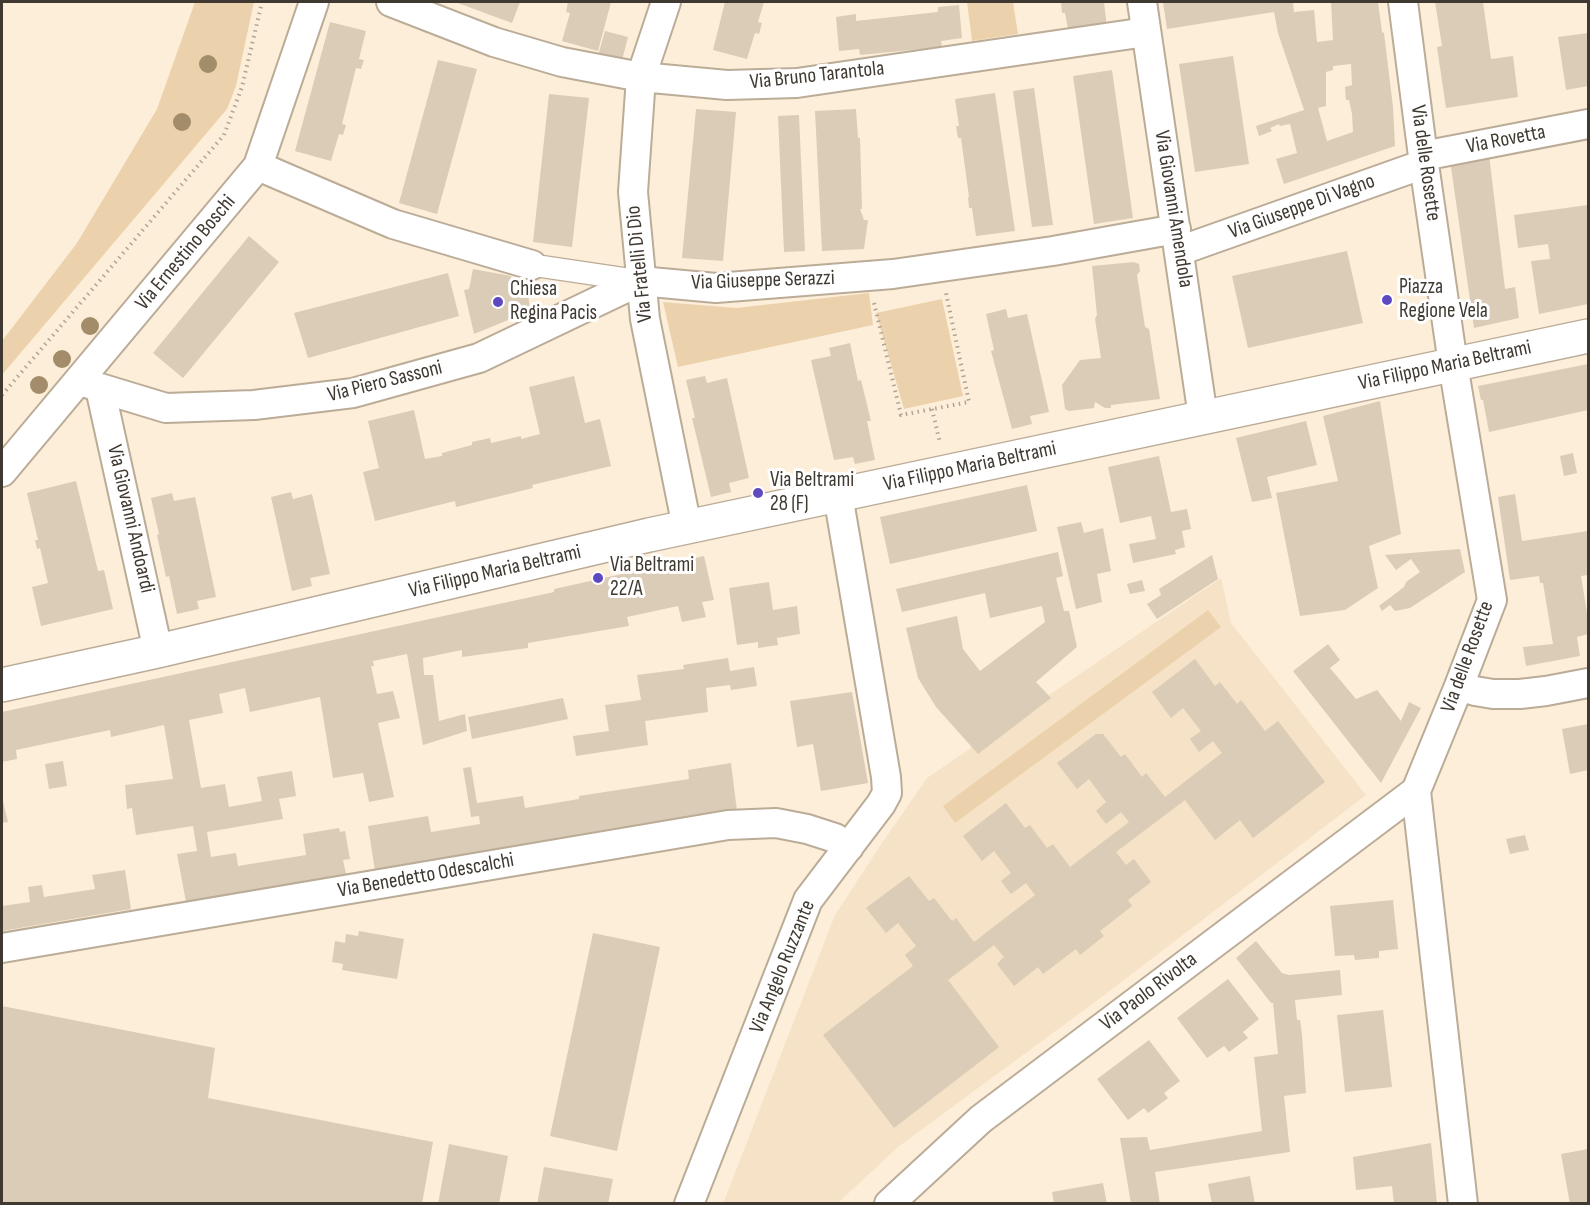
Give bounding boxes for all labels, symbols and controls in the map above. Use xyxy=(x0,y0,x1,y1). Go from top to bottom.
street label: Via Bruno Tarantola xyxy=(749,56,885,96)
street label: Via delle Rosette xyxy=(1404,103,1446,223)
street label: Via Rovetta xyxy=(1464,120,1548,160)
street label: Via Giovanni Amendola xyxy=(1148,129,1198,289)
street label: Via Giuseppe Di Vagno xyxy=(1225,169,1379,245)
street label: Via Ernestino Boschi xyxy=(130,190,242,316)
street label: Via Fratelli Di Dio xyxy=(621,204,659,324)
street label: Via Giuseppe Serazzi xyxy=(691,266,835,296)
place label: Piazza Regione Vela xyxy=(1399,275,1488,325)
place label: Chiesa Regina Pacis xyxy=(510,277,597,327)
marker: Piazza Regione Vela xyxy=(1380,293,1394,307)
marker: Chiesa Regina Pacis xyxy=(491,295,505,309)
street label: Via Filippo Maria Beltrami xyxy=(1356,335,1534,397)
street label: Via Piero Sassoni xyxy=(325,356,445,408)
street label: Via Filippo Maria Beltrami xyxy=(881,436,1059,498)
street label: Via Giovanni Andoardi xyxy=(101,443,159,595)
place label: Via Beltrami 28 (F) xyxy=(770,468,854,518)
marker: Via Beltrami 28 (F) xyxy=(751,486,765,500)
street label: Via Filippo Maria Beltrami xyxy=(407,540,583,604)
place label: Via Beltrami 22/A xyxy=(610,553,694,603)
marker: Via Beltrami 22/A xyxy=(591,571,605,585)
street label: Via delle Rosette xyxy=(1436,598,1500,716)
street label: Via Benedetto Odescalchi xyxy=(336,848,516,904)
street label: Via Angelo Ruzzante xyxy=(745,897,821,1037)
street label: Via Paolo Rivolta xyxy=(1096,947,1202,1037)

